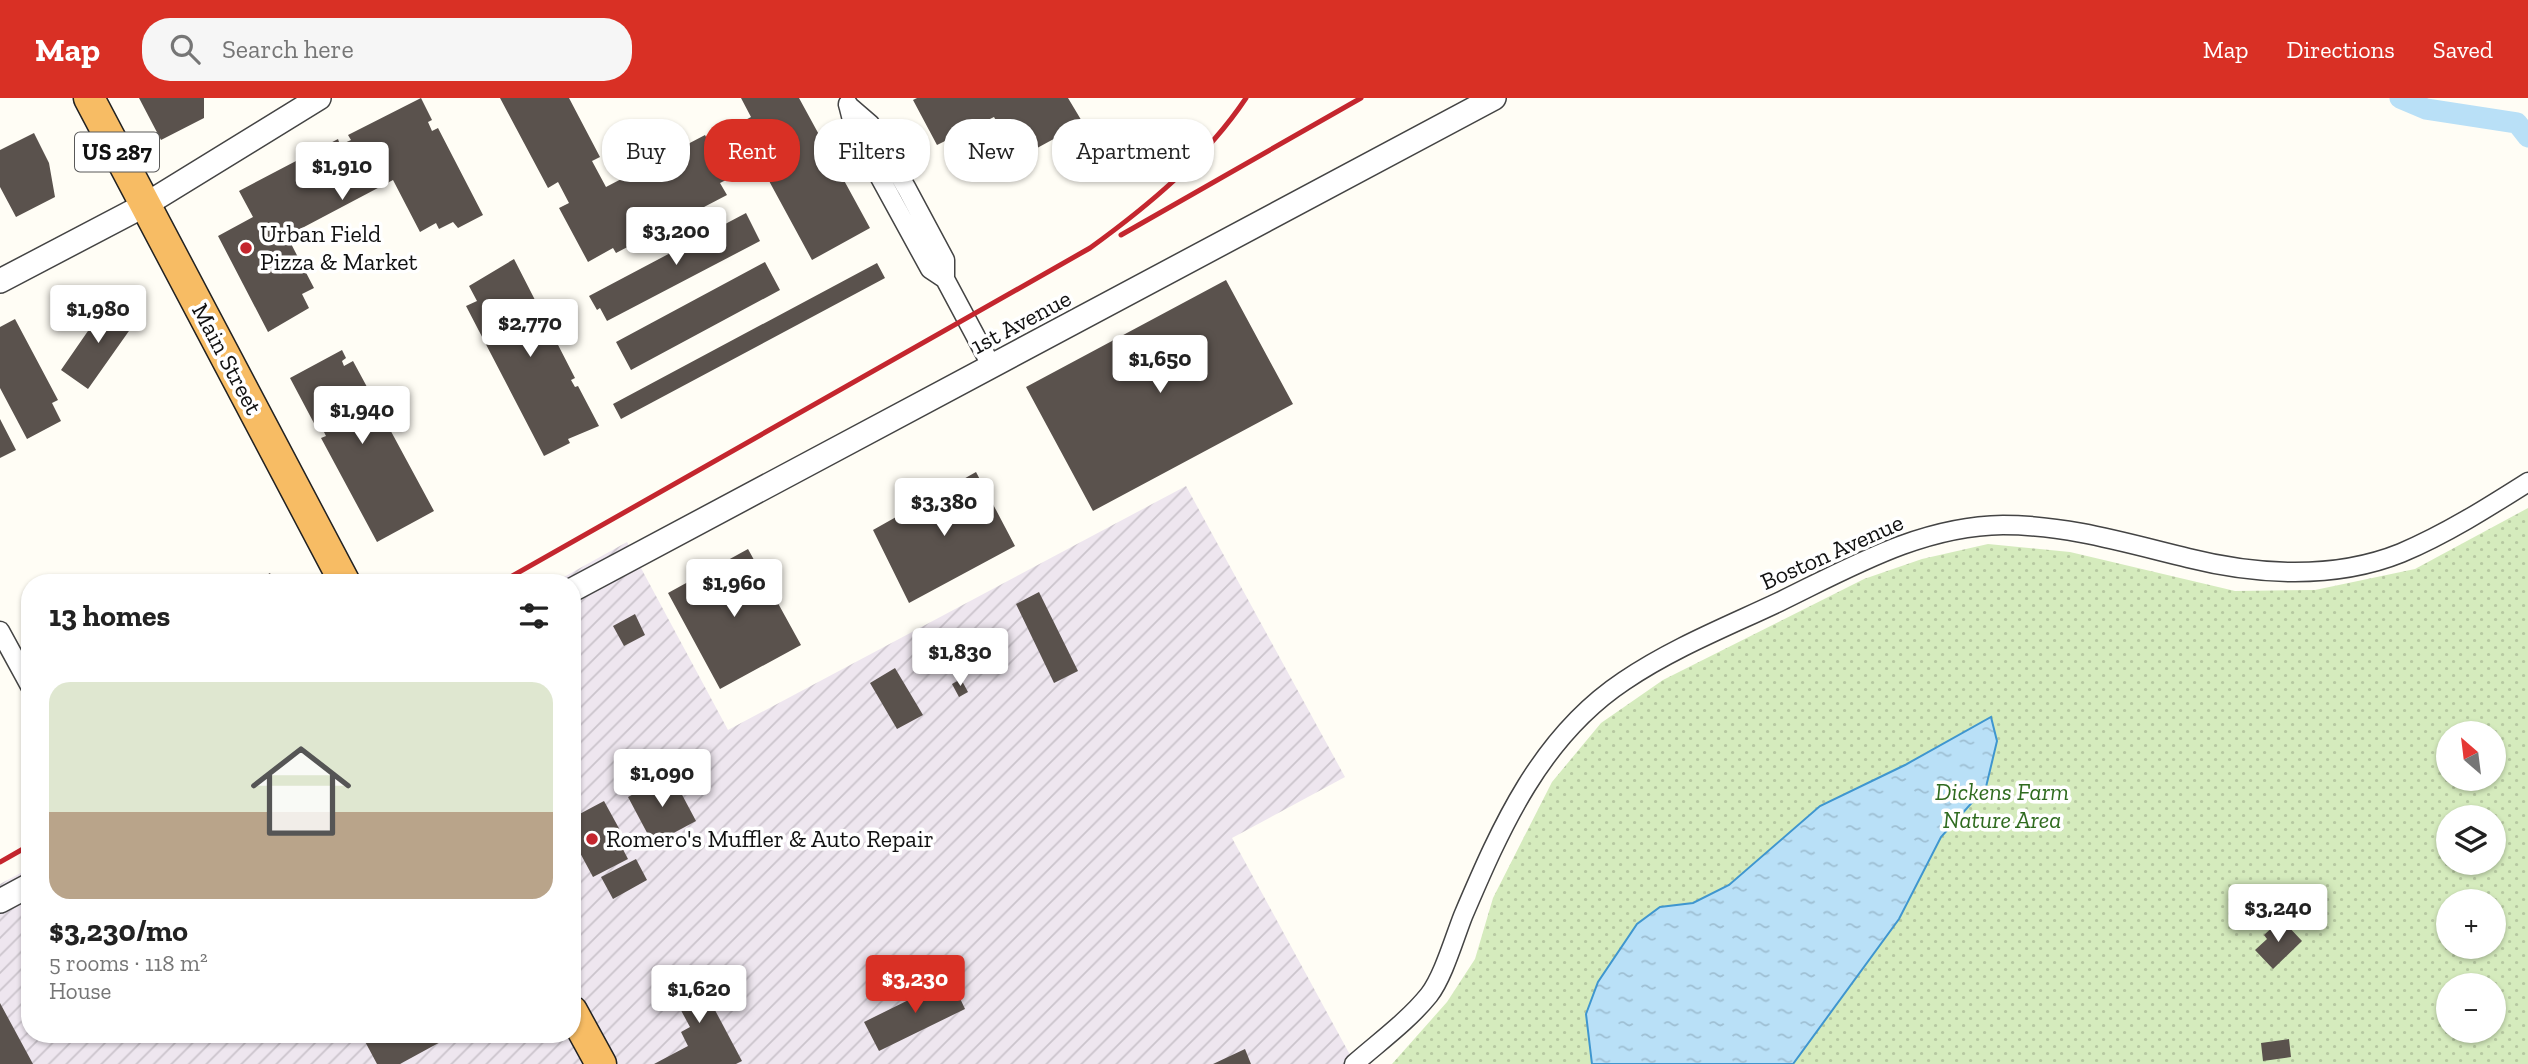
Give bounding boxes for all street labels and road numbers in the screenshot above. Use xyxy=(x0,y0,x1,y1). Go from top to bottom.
road number: US 287 xyxy=(75,132,159,172)
street label: 1st Avenue xyxy=(966,283,1076,360)
street label: Main Street xyxy=(186,298,269,419)
street label: Boston Avenue xyxy=(1756,507,1908,596)

